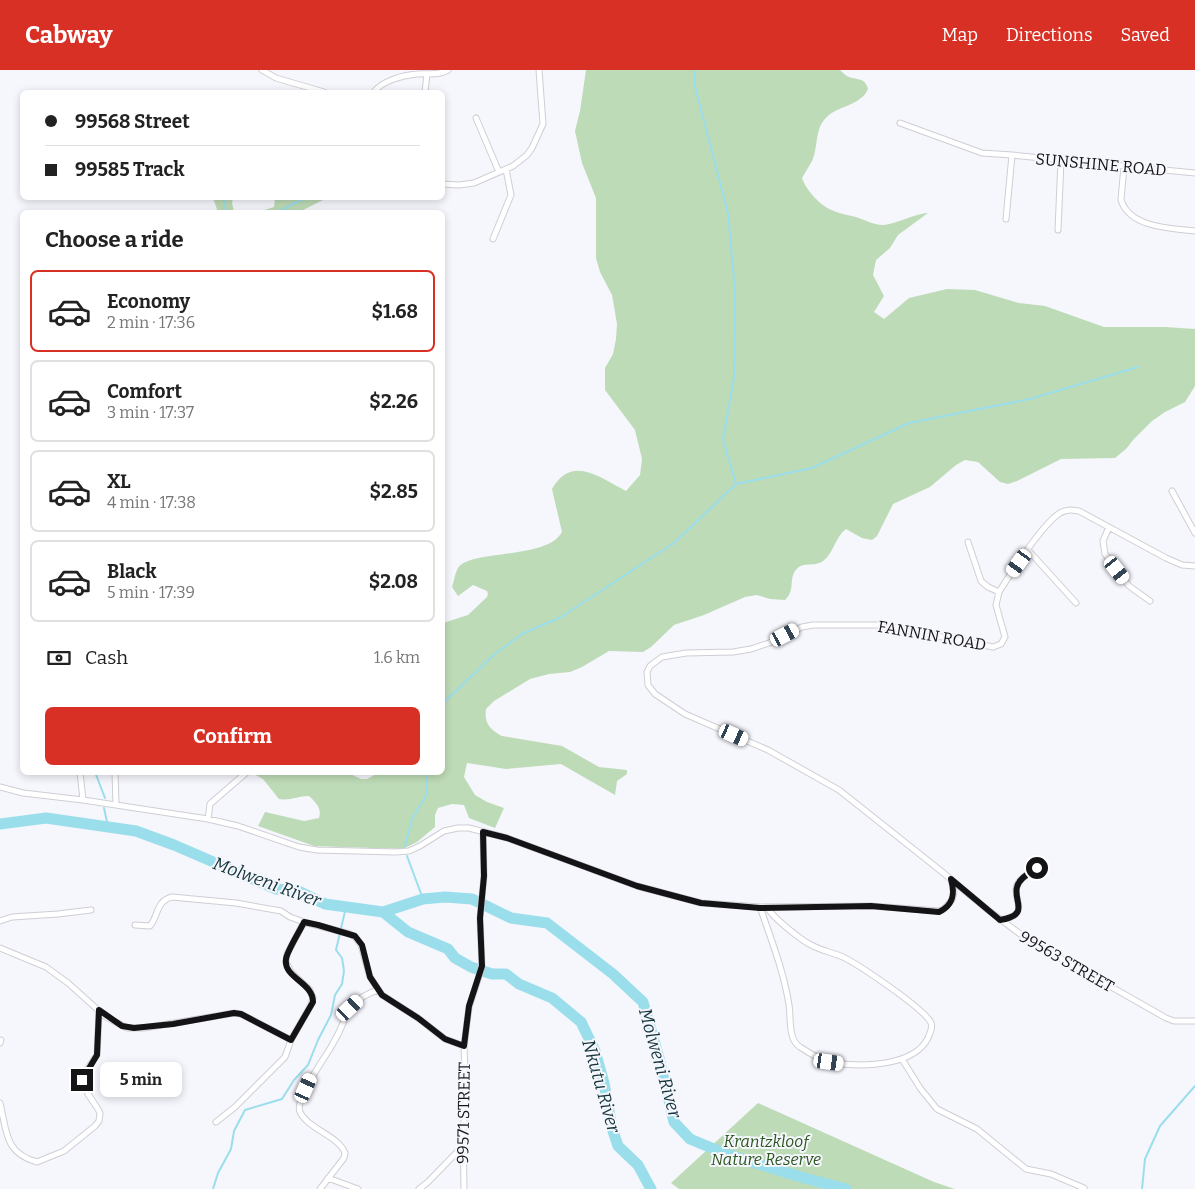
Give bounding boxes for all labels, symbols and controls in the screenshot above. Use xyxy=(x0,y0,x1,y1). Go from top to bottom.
text: Cabway xyxy=(25,21,113,49)
text: Map xyxy=(942,24,978,46)
text: Directions xyxy=(1006,24,1093,46)
text: Saved xyxy=(1121,24,1170,46)
text: 99568 Street xyxy=(75,110,190,133)
street label: SUNSHINE ROAD xyxy=(1035,149,1167,180)
text: 99585 Track xyxy=(75,158,185,181)
text: Choose a ride xyxy=(45,226,184,253)
icon: car xyxy=(47,289,92,334)
text: Economy xyxy=(107,290,190,313)
text: $1.68 xyxy=(372,300,418,323)
text: 2 min · 17:36 xyxy=(107,313,195,332)
icon: car xyxy=(47,379,92,424)
text: Comfort xyxy=(107,380,182,403)
text: $2.26 xyxy=(369,390,418,413)
text: 3 min · 17:37 xyxy=(107,403,194,422)
icon: car xyxy=(47,469,92,514)
text: XL xyxy=(107,470,131,493)
text: $2.85 xyxy=(370,480,418,503)
text: 4 min · 17:38 xyxy=(107,493,196,512)
car xyxy=(1004,546,1033,580)
car xyxy=(1101,554,1132,586)
icon: car xyxy=(47,559,92,604)
text: Black xyxy=(107,560,157,583)
text: $2.08 xyxy=(369,570,418,593)
text: 5 min · 17:39 xyxy=(107,583,195,602)
street label: FANNIN ROAD xyxy=(876,617,988,654)
car xyxy=(768,621,801,649)
icon: cash xyxy=(45,644,73,672)
text: Cash xyxy=(85,646,128,669)
text: 1.6 km xyxy=(374,648,420,667)
button: Confirm xyxy=(45,707,420,765)
car xyxy=(717,722,750,748)
water label: Molweni River xyxy=(210,852,325,912)
route start xyxy=(1026,857,1048,879)
street label: 99563 STREET xyxy=(1016,927,1117,996)
car xyxy=(333,992,366,1024)
water label: Molweni River xyxy=(634,1006,686,1121)
water label: Nkutu River xyxy=(577,1037,625,1136)
car xyxy=(813,1052,844,1072)
callout: 5 min xyxy=(100,1062,182,1098)
street label: 99571 STREET xyxy=(453,1062,474,1164)
route end xyxy=(71,1069,93,1091)
text: 5 min xyxy=(120,1070,162,1089)
car xyxy=(293,1071,318,1105)
park label: Krantzkloof Nature Reserve xyxy=(711,1132,821,1169)

